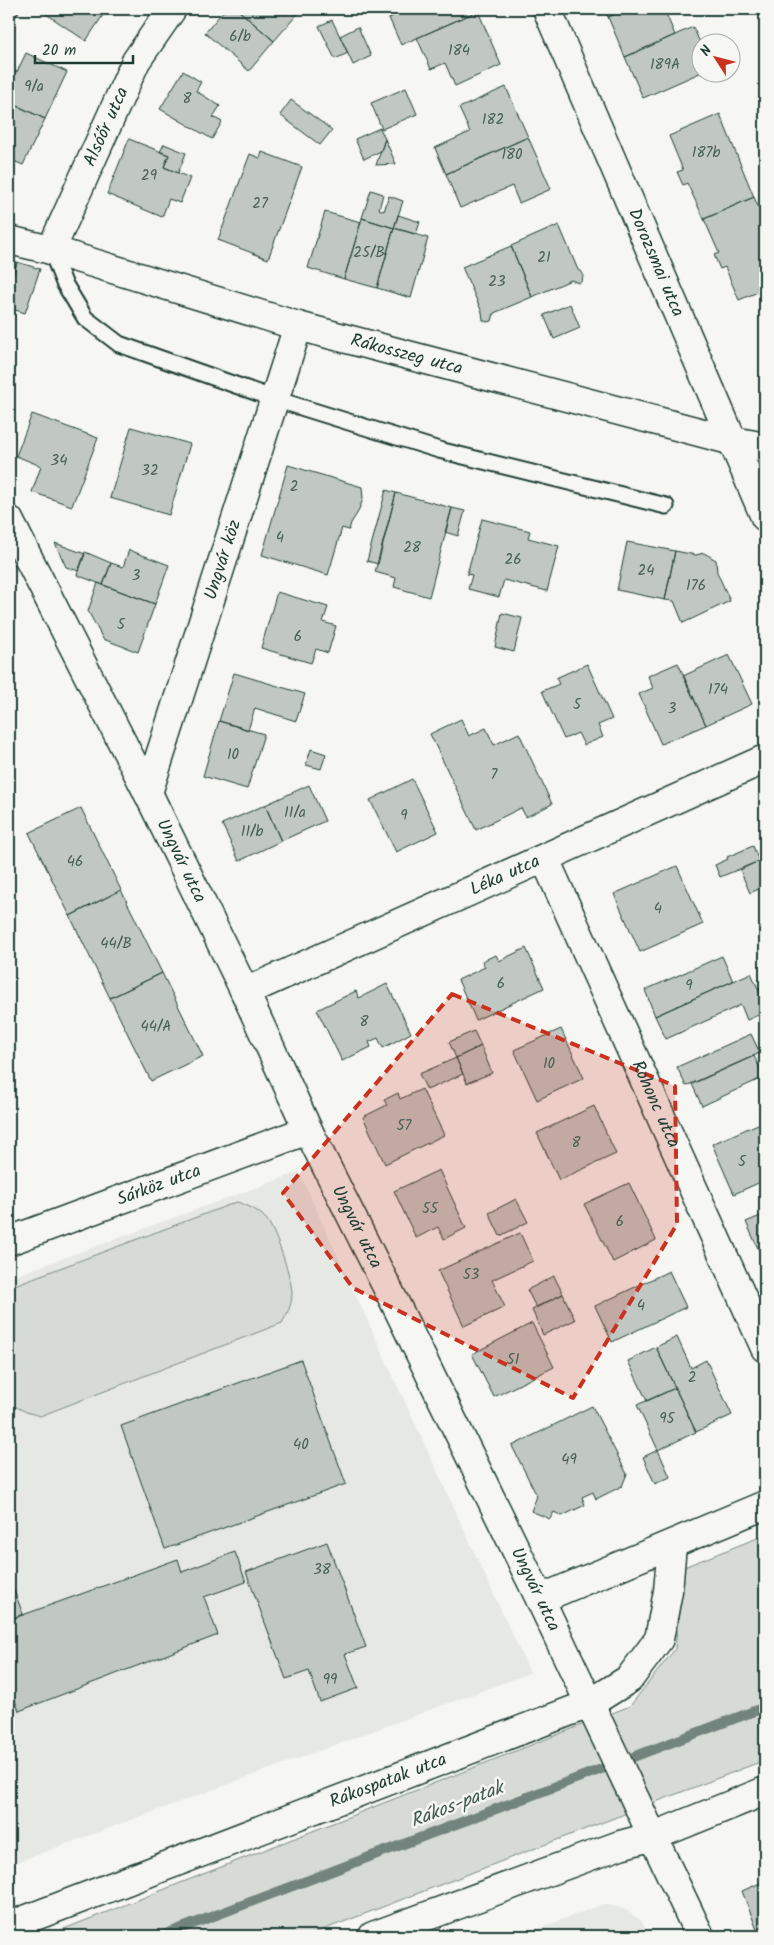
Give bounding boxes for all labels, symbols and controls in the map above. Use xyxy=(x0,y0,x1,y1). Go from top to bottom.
house number: 6/b xyxy=(229,25,251,49)
scale bar xyxy=(35,32,132,64)
north arrow xyxy=(692,32,742,82)
text: 20 m xyxy=(42,39,76,63)
house number: 184 xyxy=(448,39,470,63)
text: N xyxy=(695,41,718,61)
house number: 189A xyxy=(650,53,680,77)
house number: 9/a xyxy=(24,75,44,99)
street label: Alsóőr utca xyxy=(76,82,137,171)
house number: 8 xyxy=(182,87,192,111)
house number: 182 xyxy=(482,108,504,132)
house number: 187b xyxy=(692,141,720,165)
house number: 180 xyxy=(501,143,523,167)
house number: 29 xyxy=(141,164,158,188)
house number: 27 xyxy=(252,192,269,216)
street label: Dorozsmai utca xyxy=(620,204,692,322)
house number: 25/B xyxy=(353,241,385,265)
house number: 21 xyxy=(537,246,551,270)
house number: 23 xyxy=(488,270,506,294)
street label: Rákosszeg utca xyxy=(347,326,466,383)
house number: 34 xyxy=(51,449,67,473)
house number: 32 xyxy=(141,459,159,483)
house number: 2 xyxy=(290,475,298,499)
street label: Ungvár köz xyxy=(196,516,249,604)
house number: 4 xyxy=(276,526,284,550)
house number: 28 xyxy=(403,536,422,560)
house number: 26 xyxy=(504,548,522,572)
house number: 24 xyxy=(638,559,654,583)
house number: 3 xyxy=(132,564,141,588)
house number: 176 xyxy=(686,574,706,598)
house number: 5 xyxy=(117,613,126,637)
house number: 6 xyxy=(294,625,302,649)
house number: 174 xyxy=(708,678,728,702)
house number: 5 xyxy=(573,693,582,717)
house number: 3 xyxy=(668,697,677,721)
house number: 10 xyxy=(227,743,240,767)
house number: 7 xyxy=(491,763,499,787)
house number: 11/a xyxy=(284,801,306,825)
house number: 9 xyxy=(400,804,408,828)
street label: Ungvár utca xyxy=(148,814,214,908)
house number: 11/b xyxy=(241,820,263,844)
street label: Léka utca xyxy=(465,847,545,904)
house number: 46 xyxy=(67,850,83,874)
house number: 4 xyxy=(654,897,662,921)
house number: 44/B xyxy=(100,932,132,956)
house number: 6 xyxy=(497,972,505,996)
house number: 9 xyxy=(685,974,693,998)
house number: 8 xyxy=(359,1010,369,1034)
house number: 44/A xyxy=(141,1015,171,1039)
house number: 10 xyxy=(543,1052,556,1076)
street label: Rohonc utca xyxy=(623,1056,688,1153)
house number: 57 xyxy=(397,1114,413,1138)
house number: 8 xyxy=(571,1131,581,1155)
house number: 5 xyxy=(738,1150,747,1174)
street label: Sárköz utca xyxy=(113,1156,205,1214)
street label: Ungvár utca xyxy=(324,1180,390,1274)
house number: 55 xyxy=(422,1197,439,1221)
house number: 6 xyxy=(616,1210,624,1234)
house number: 53 xyxy=(463,1263,480,1287)
house number: 4 xyxy=(637,1294,645,1318)
house number: 51 xyxy=(507,1348,520,1372)
house number: 2 xyxy=(688,1366,696,1390)
house number: 95 xyxy=(659,1407,676,1431)
house number: 40 xyxy=(293,1433,309,1457)
house number: 49 xyxy=(561,1448,577,1472)
street label: Ungvár utca xyxy=(502,1542,568,1636)
house number: 38 xyxy=(313,1558,332,1582)
house number: 99 xyxy=(323,1668,338,1692)
street label: Rákospatak utca xyxy=(325,1745,451,1816)
water label: Rákos-patak xyxy=(406,1772,511,1836)

